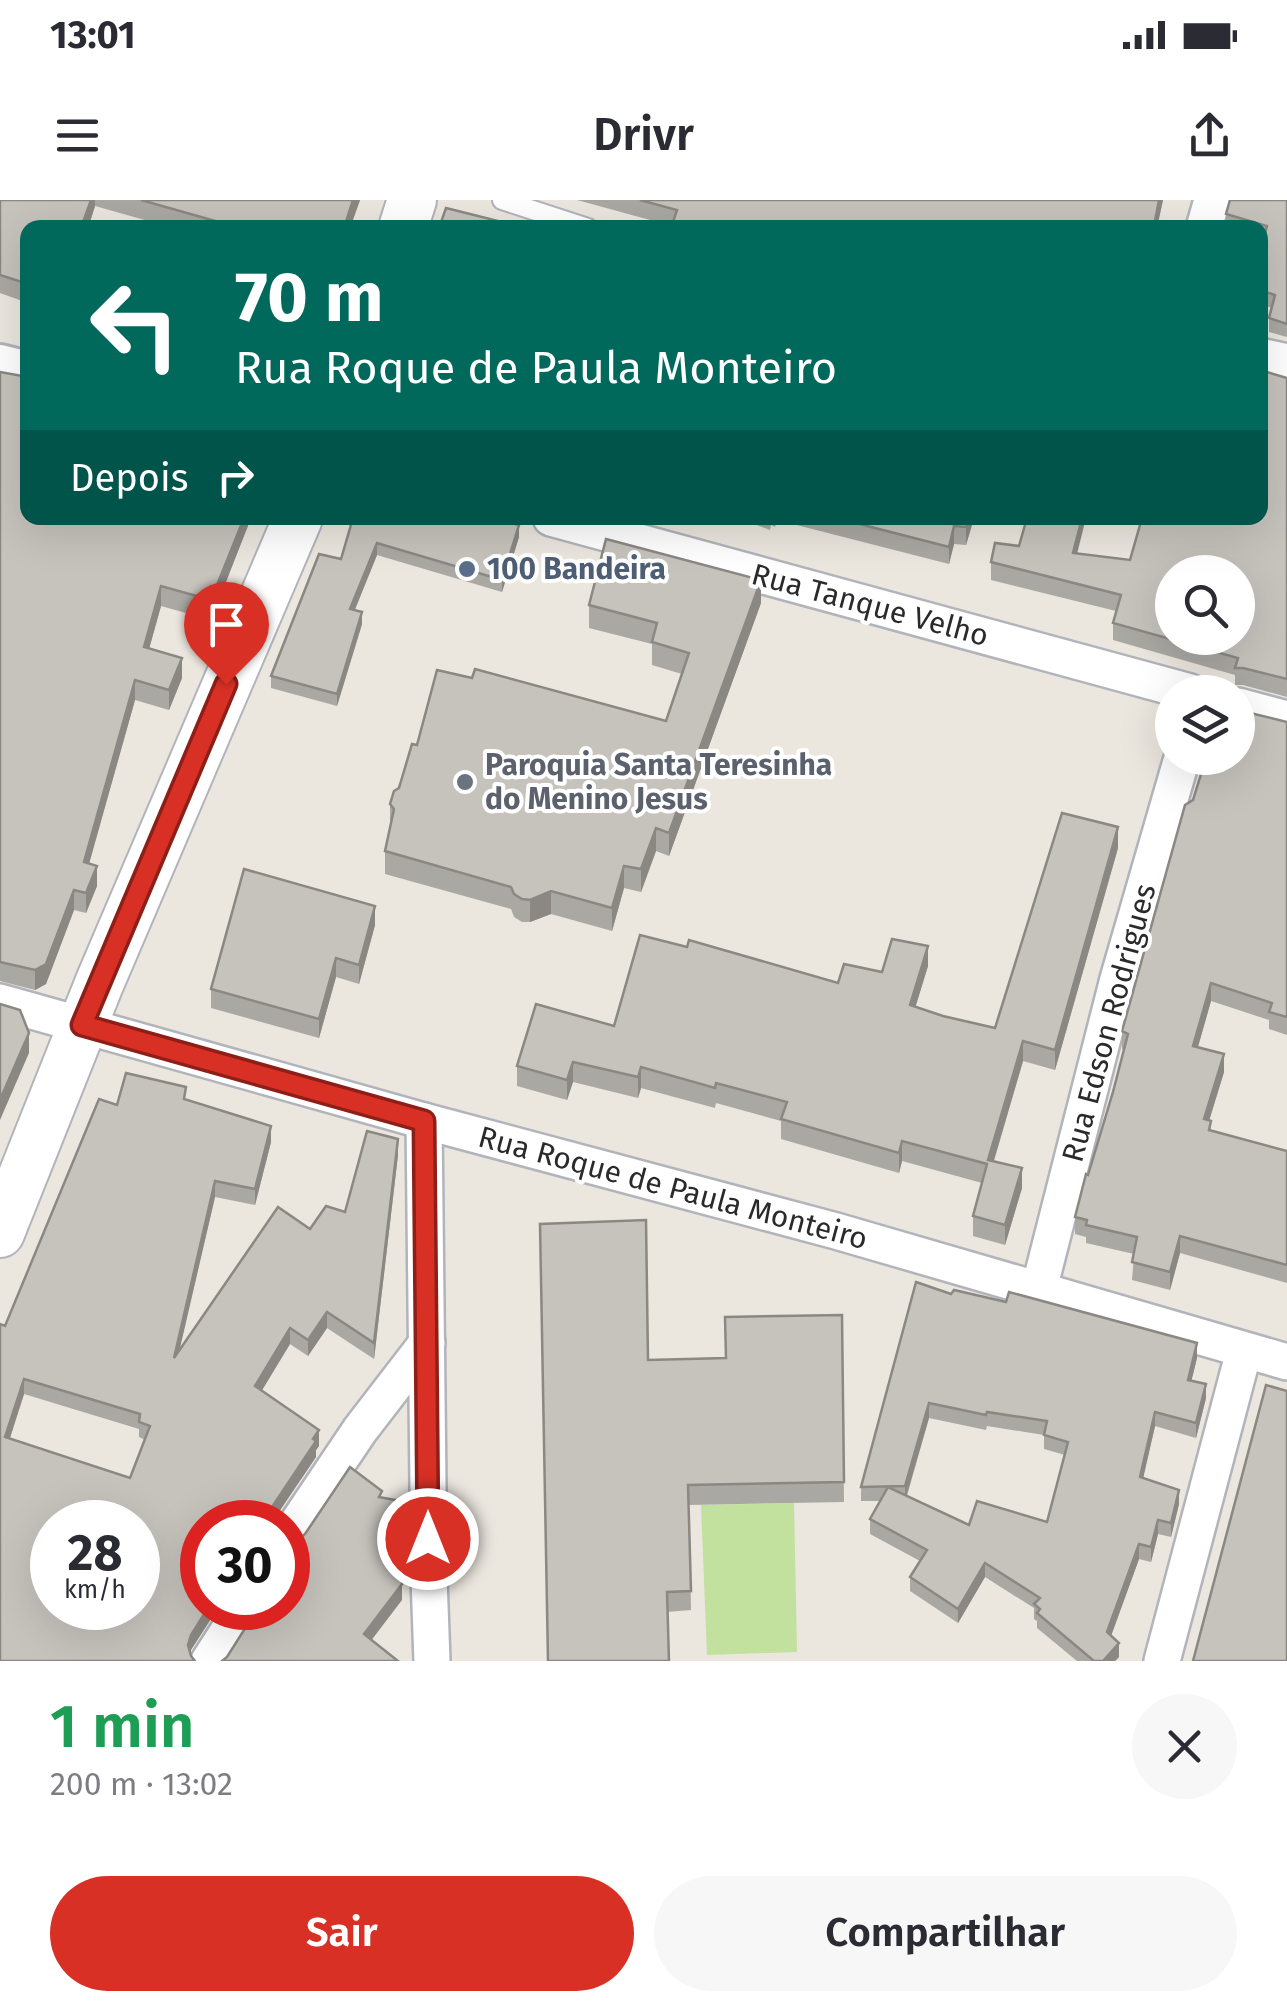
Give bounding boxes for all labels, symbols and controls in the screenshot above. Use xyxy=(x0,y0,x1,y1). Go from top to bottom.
text: 13:01 xyxy=(50,12,136,58)
icon: menu xyxy=(50,108,105,163)
text: Drivr xyxy=(593,108,694,162)
icon: share xyxy=(1182,108,1237,163)
text: 70 m xyxy=(235,256,384,340)
icon: left xyxy=(70,260,200,390)
text: Rua Roque de Paula Monteiro xyxy=(235,341,837,395)
icon: right xyxy=(208,450,263,505)
text: Depois xyxy=(70,455,188,501)
place label: 100 Bandeira xyxy=(487,551,666,587)
map controls xyxy=(1155,555,1255,775)
button: search xyxy=(1155,555,1255,655)
street label: Rua Tanque Velho xyxy=(748,556,992,654)
marker: 100 Bandeira xyxy=(456,558,478,580)
pin xyxy=(184,582,269,685)
icon: arrive xyxy=(199,597,254,652)
button: layers xyxy=(1155,675,1255,775)
place label: Paroquia Santa Teresinha do Menino Jesus xyxy=(485,747,832,817)
marker: Paroquia Santa Teresinha do Menino Jesus xyxy=(454,771,476,793)
street label: Rua Edson Rodrigues xyxy=(1055,880,1163,1166)
street label: Rua Roque de Paula Monteiro xyxy=(475,1119,871,1257)
position arrow xyxy=(376,1487,480,1591)
speed limit sign: 30 xyxy=(180,1500,310,1630)
text: 28 xyxy=(68,1523,122,1583)
text: km/h xyxy=(64,1575,126,1605)
text: 1 min xyxy=(50,1691,195,1763)
button: close xyxy=(1132,1694,1237,1799)
text: 200 m · 13:02 xyxy=(50,1765,233,1803)
button: Sair xyxy=(50,1876,634,1991)
button: Compartilhar xyxy=(654,1876,1237,1991)

